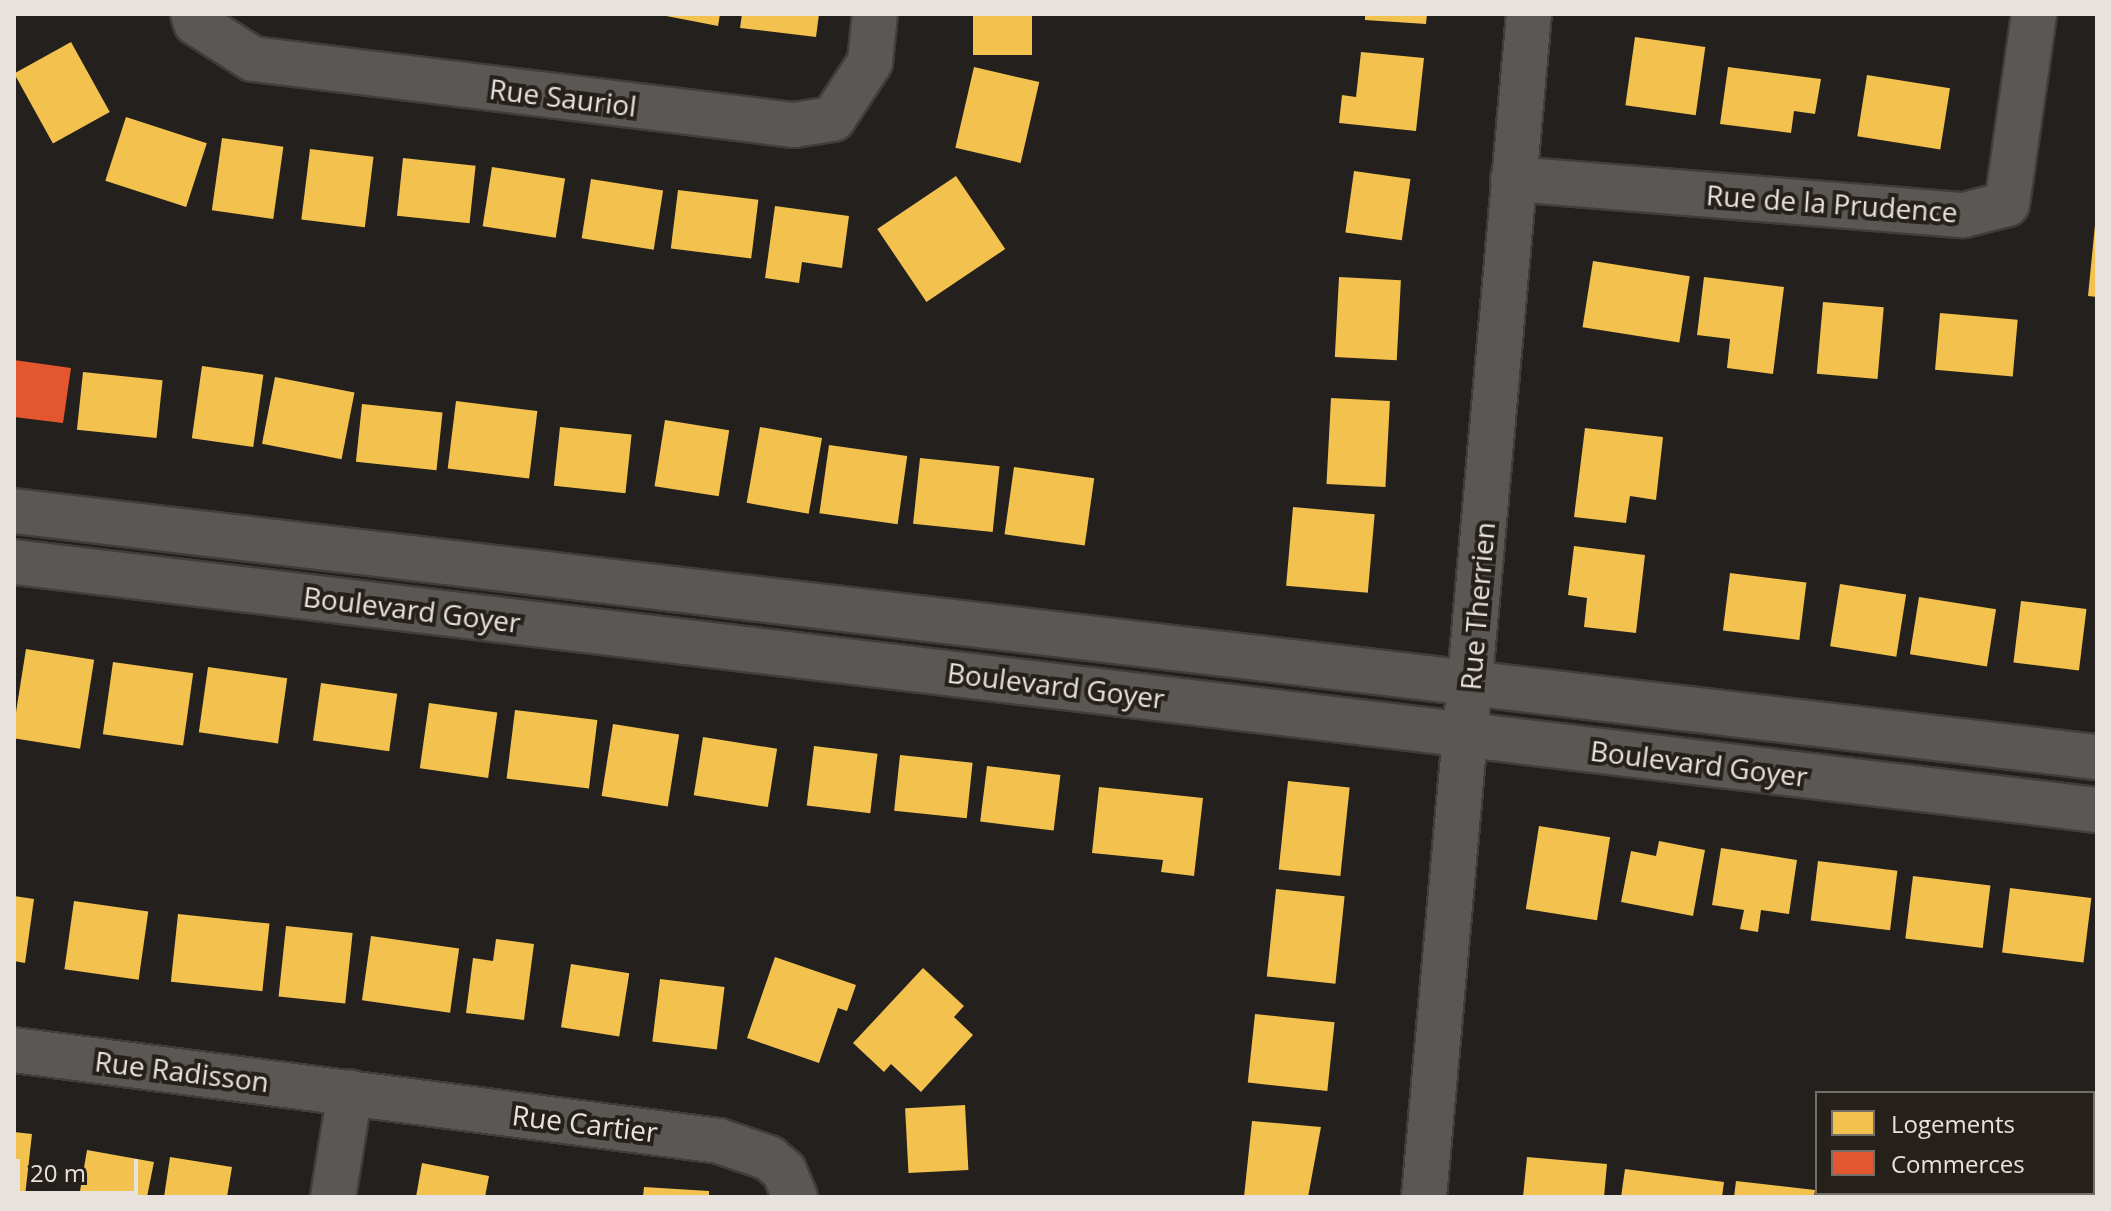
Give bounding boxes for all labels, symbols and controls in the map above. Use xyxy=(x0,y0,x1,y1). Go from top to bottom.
street label: Rue Sauriol xyxy=(488,71,638,123)
street label: Rue de la Prudence xyxy=(1705,177,1959,229)
street label: Rue Therrien xyxy=(1453,521,1501,691)
street label: Boulevard Goyer xyxy=(301,579,523,639)
street label: Boulevard Goyer xyxy=(945,655,1167,715)
street label: Boulevard Goyer xyxy=(1588,733,1810,793)
street label: Rue Radisson xyxy=(93,1044,271,1098)
legend xyxy=(1815,1091,2095,1195)
street label: Rue Cartier xyxy=(510,1097,660,1149)
text: Logements xyxy=(1891,1107,2015,1140)
scale bar xyxy=(20,1143,142,1193)
text: Commerces xyxy=(1891,1147,2025,1180)
text: 20 m xyxy=(30,1156,86,1189)

